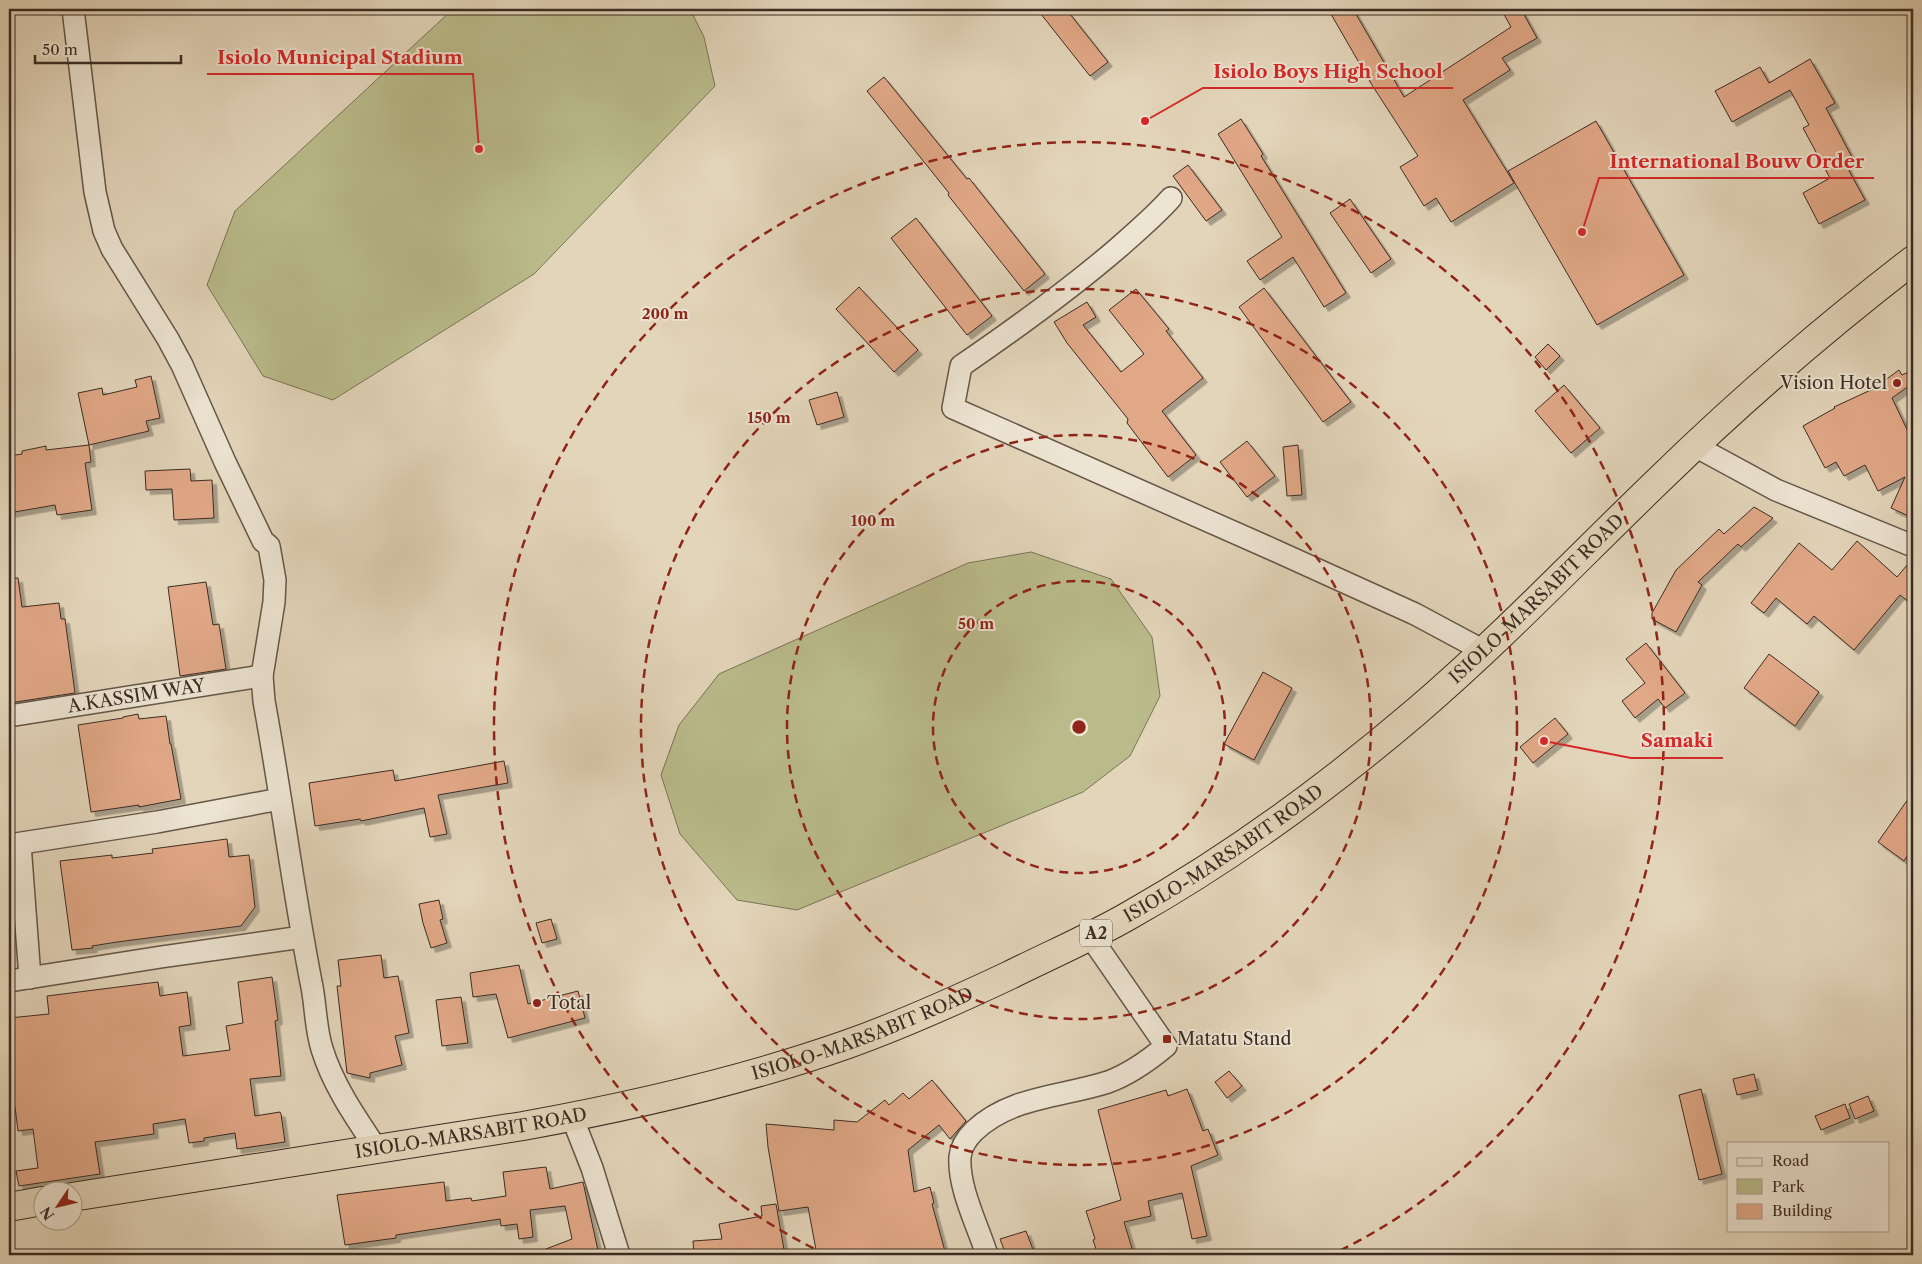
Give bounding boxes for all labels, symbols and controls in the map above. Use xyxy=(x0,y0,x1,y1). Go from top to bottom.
scale bar xyxy=(35,32,181,64)
text: 50 m xyxy=(42,40,78,59)
callout: Isiolo Municipal Stadium xyxy=(207,40,473,74)
text: Isiolo Municipal Stadium xyxy=(217,46,463,69)
callout: Isiolo Boys High School xyxy=(1203,54,1453,88)
text: Isiolo Boys High School xyxy=(1213,60,1443,83)
callout: International Bouw Order xyxy=(1599,144,1874,178)
text: International Bouw Order xyxy=(1610,150,1865,173)
text: 200 m xyxy=(642,304,688,323)
place label: Vision Hotel xyxy=(1779,372,1887,394)
marker: Vision Hotel xyxy=(1891,377,1903,389)
text: 150 m xyxy=(747,408,791,427)
street label: ISIOLO-MARSABIT ROAD xyxy=(1445,509,1628,688)
text: 100 m xyxy=(851,511,895,530)
text: 50 m xyxy=(958,614,994,633)
street label: A.KASSIM WAY xyxy=(65,674,208,718)
centre of rings xyxy=(1070,718,1088,736)
callout: Samaki xyxy=(1631,724,1723,758)
text: Samaki xyxy=(1641,729,1713,752)
street label: ISIOLO-MARSABIT ROAD xyxy=(1120,780,1327,927)
road number: A2 xyxy=(1080,920,1112,946)
street label: ISIOLO-MARSABIT ROAD xyxy=(749,983,977,1085)
place label: Total xyxy=(547,992,591,1014)
marker: Total xyxy=(531,997,543,1009)
place label: Matatu Stand xyxy=(1177,1028,1292,1050)
marker: Matatu Stand xyxy=(1161,1033,1173,1045)
street label: ISIOLO-MARSABIT ROAD xyxy=(353,1103,589,1163)
legend xyxy=(1727,1142,1890,1232)
text: Road xyxy=(1772,1151,1809,1170)
text: Park xyxy=(1772,1177,1806,1196)
north arrow xyxy=(32,1182,82,1232)
text: Building xyxy=(1772,1201,1832,1220)
text: N xyxy=(36,1203,58,1224)

